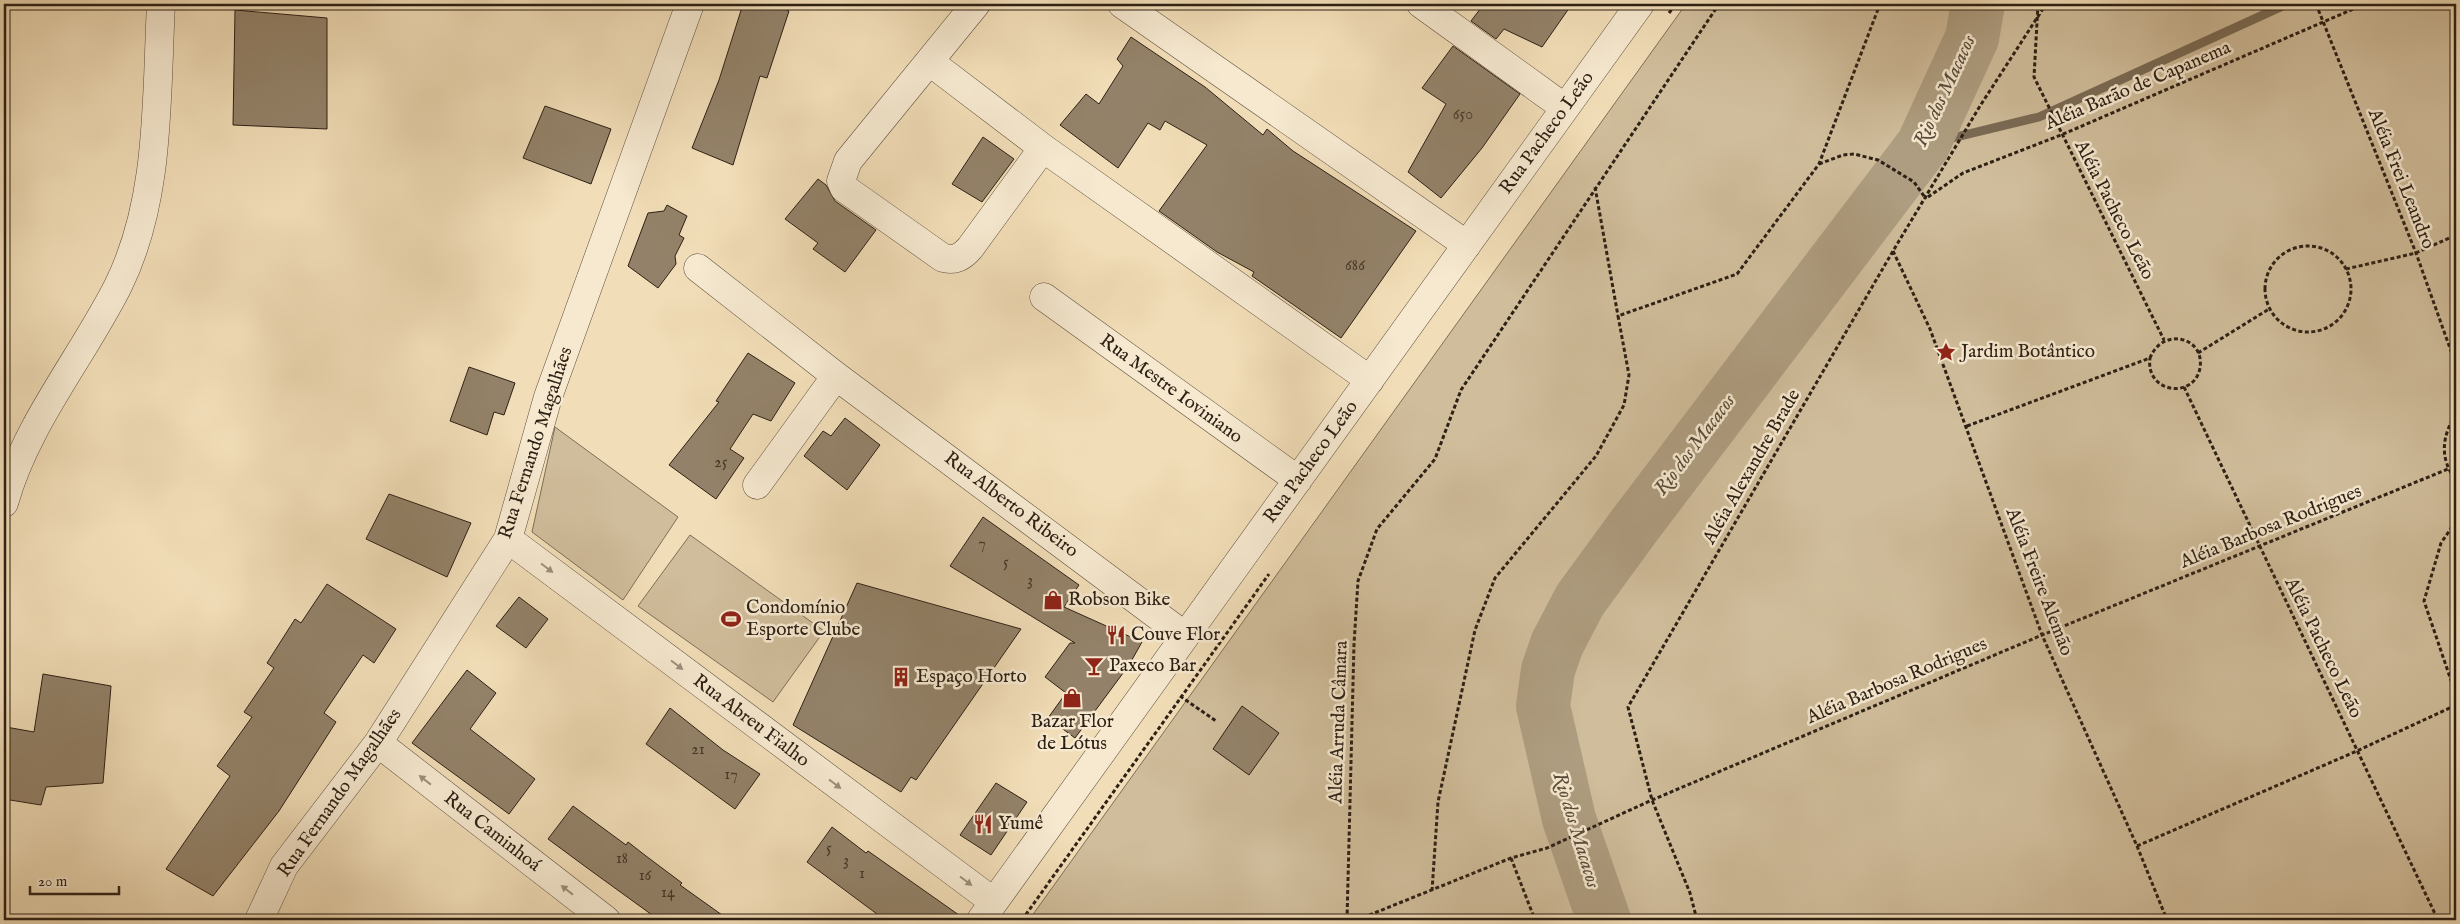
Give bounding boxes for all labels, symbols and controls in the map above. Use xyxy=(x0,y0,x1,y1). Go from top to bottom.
water label: Rio dos Macacos xyxy=(1908,31,1982,151)
street label: Aléia Barão de Capanema xyxy=(2041,36,2235,136)
street label: Rua Pacheco Leão xyxy=(1494,67,1600,199)
house number: 650 xyxy=(1453,105,1473,125)
street label: Aléia Frei Leandro xyxy=(2362,105,2440,253)
street label: Aléia Pacheco Leão xyxy=(2068,135,2160,284)
house number: 686 xyxy=(1345,256,1365,276)
street label: Rua Mestre Ioviniano xyxy=(1095,329,1247,449)
place label: Jardim Botântico xyxy=(1959,340,2095,364)
place icon: Jardim Botântico xyxy=(1935,341,1957,363)
street label: Rua Fernando Magalhães xyxy=(494,344,578,542)
street label: Aléia Alexandre Brade xyxy=(1697,385,1806,550)
water label: Rio dos Macacos xyxy=(1649,389,1741,500)
street label: Rua Pacheco Leão xyxy=(1258,396,1364,528)
street label: Rua Alberto Ribeiro xyxy=(939,447,1083,563)
house number: 25 xyxy=(714,453,728,473)
street label: Aléia Barbosa Rodrigues xyxy=(2176,480,2365,575)
street label: Aléia Freire Alemão xyxy=(1999,504,2078,659)
house number: 7 xyxy=(978,534,986,554)
house number: 5 xyxy=(1003,553,1009,573)
one-way arrow xyxy=(540,563,554,573)
house number: 3 xyxy=(1027,571,1033,591)
street label: Aléia Pacheco Leão xyxy=(2278,573,2367,722)
place label: Robson Bike xyxy=(1068,588,1171,612)
shop icon: Robson Bike xyxy=(1042,589,1064,611)
place label: Condomínio Esporte Clube xyxy=(746,596,860,642)
sports icon: Condomínio Esporte Clube xyxy=(720,608,742,630)
place label: Couve Flor xyxy=(1131,623,1220,647)
restaurant icon: Couve Flor xyxy=(1105,624,1127,646)
street label: Aléia Barbosa Rodrigues xyxy=(1802,632,1991,730)
street label: Aléia Arruda Câmara xyxy=(1324,639,1354,805)
place label: Paxeco Bar xyxy=(1109,654,1196,678)
bar icon: Paxeco Bar xyxy=(1083,655,1105,677)
one-way arrow xyxy=(670,660,683,671)
place label: Espaço Horto xyxy=(916,665,1027,689)
building icon: Espaço Horto xyxy=(890,666,912,688)
street label: Rua Abreu Fialho xyxy=(688,669,814,773)
shop icon: Bazar Flor de Lótus xyxy=(1061,687,1083,709)
street label: Rua Fernando Magalhães xyxy=(273,704,407,882)
place label: Bazar Flor de Lótus xyxy=(1030,710,1114,756)
house number: 21 xyxy=(691,740,705,760)
house number: 17 xyxy=(724,765,738,785)
water label: Rio dos Macacos xyxy=(1547,769,1606,891)
one-way arrow xyxy=(419,774,432,785)
one-way arrow xyxy=(828,778,841,789)
street label: Rua Caminhoá xyxy=(439,787,546,878)
place label: Yumê xyxy=(998,812,1044,836)
restaurant icon: Yumê xyxy=(972,813,994,835)
house number: 5 xyxy=(826,839,832,859)
house number: 18 xyxy=(616,849,628,869)
house number: 3 xyxy=(843,851,849,871)
scale bar xyxy=(30,864,119,896)
house number: 1 xyxy=(859,864,865,884)
house number: 16 xyxy=(639,866,652,886)
text: 20 m xyxy=(38,872,68,891)
one-way arrow xyxy=(959,876,973,886)
house number: 14 xyxy=(661,883,675,903)
one-way arrow xyxy=(561,885,574,896)

